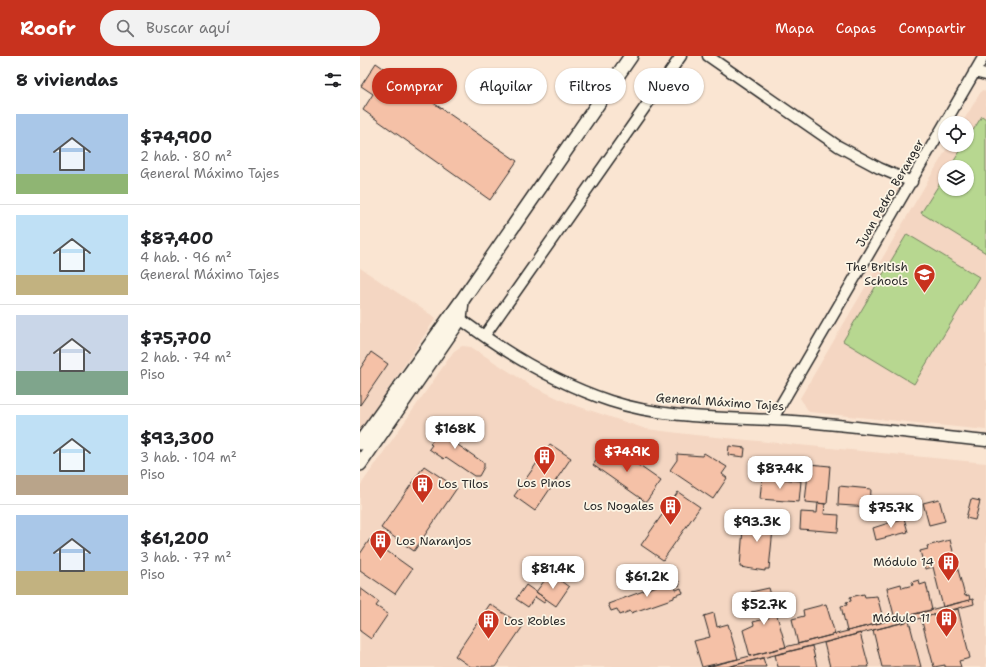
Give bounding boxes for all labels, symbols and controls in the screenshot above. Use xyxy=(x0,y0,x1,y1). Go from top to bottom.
search box xyxy=(100,10,380,46)
text: Roofr xyxy=(20,16,76,41)
icon: search xyxy=(114,17,136,39)
text: Buscar aquí xyxy=(146,18,230,38)
text: Mapa xyxy=(775,19,814,37)
text: Capas xyxy=(836,19,877,37)
text: Compartir xyxy=(899,19,966,37)
chip: Comprar xyxy=(372,68,457,104)
chip: Alquilar xyxy=(465,68,547,104)
chip: Filtros xyxy=(555,68,626,104)
chip: Nuevo xyxy=(634,68,704,104)
text: 8 viviendas xyxy=(16,69,118,91)
icon: filters xyxy=(322,69,344,91)
map controls xyxy=(938,116,974,196)
button: locate xyxy=(938,116,974,152)
text: $74,900 xyxy=(140,126,212,148)
icon: home xyxy=(48,130,96,178)
street label: Juan Pedro Beranger xyxy=(852,136,928,250)
text: 2 hab. · 80 m² xyxy=(140,148,232,165)
button: layers xyxy=(938,160,974,196)
text: General Máximo Tajes xyxy=(140,165,279,182)
text: $87,400 xyxy=(140,227,213,249)
icon: home xyxy=(48,231,96,279)
text: 4 hab. · 96 m² xyxy=(140,249,232,266)
place label: The British Schools xyxy=(846,259,908,289)
school or university icon: The British Schools xyxy=(911,261,937,294)
text: General Máximo Tajes xyxy=(140,266,279,283)
text: $75,700 xyxy=(140,327,211,349)
icon: home xyxy=(48,331,96,379)
text: 2 hab. · 74 m² xyxy=(140,349,232,366)
text: Piso xyxy=(140,366,165,383)
street label: General Máximo Tajes xyxy=(655,390,785,414)
pin: $168K xyxy=(427,416,483,450)
text: $168K xyxy=(434,420,476,437)
text: $93,300 xyxy=(140,427,214,449)
icon: home xyxy=(48,431,96,479)
pin: $74.9K xyxy=(594,439,660,473)
building icon: Los Pinos xyxy=(531,443,557,476)
text: $74.9K xyxy=(604,443,650,460)
text: 3 hab. · 104 m² xyxy=(140,449,237,466)
pin: $87.4K xyxy=(747,456,813,490)
text: $87.4K xyxy=(757,460,803,477)
text: Piso xyxy=(140,466,165,483)
building icon: Los Tilos xyxy=(409,471,435,504)
place label: Los Pinos xyxy=(517,475,571,491)
place label: Los Tilos xyxy=(438,476,489,492)
building icon: Los Nogales xyxy=(657,493,683,526)
pin: $75.7K xyxy=(858,495,924,529)
place label: Los Nogales xyxy=(583,498,654,514)
text: $75.7K xyxy=(868,499,914,516)
pin: $93.3K xyxy=(724,509,790,543)
text: $93.3K xyxy=(733,513,781,530)
text: $61,200 xyxy=(140,527,209,549)
building icon: Los Naranjos xyxy=(368,528,394,561)
icon: home xyxy=(48,531,96,579)
place label: Los Naranjos xyxy=(396,533,472,549)
text: 3 hab. · 77 m² xyxy=(140,549,231,566)
building icon: Módulo 14 xyxy=(936,549,962,582)
place label: Módulo 14 xyxy=(873,554,934,570)
pin: $81.4K xyxy=(520,556,586,590)
text: $81.4K xyxy=(531,560,575,577)
pin: $61.2K xyxy=(614,564,680,598)
text: Piso xyxy=(140,566,165,583)
text: $61.2K xyxy=(625,568,669,585)
pin: $52.7K xyxy=(731,592,797,626)
text: $52.7K xyxy=(741,596,787,613)
building icon: Módulo 11 xyxy=(933,605,959,638)
building icon: Los Robles xyxy=(476,608,502,641)
place label: Módulo 11 xyxy=(872,610,930,626)
place label: Los Robles xyxy=(504,613,566,629)

